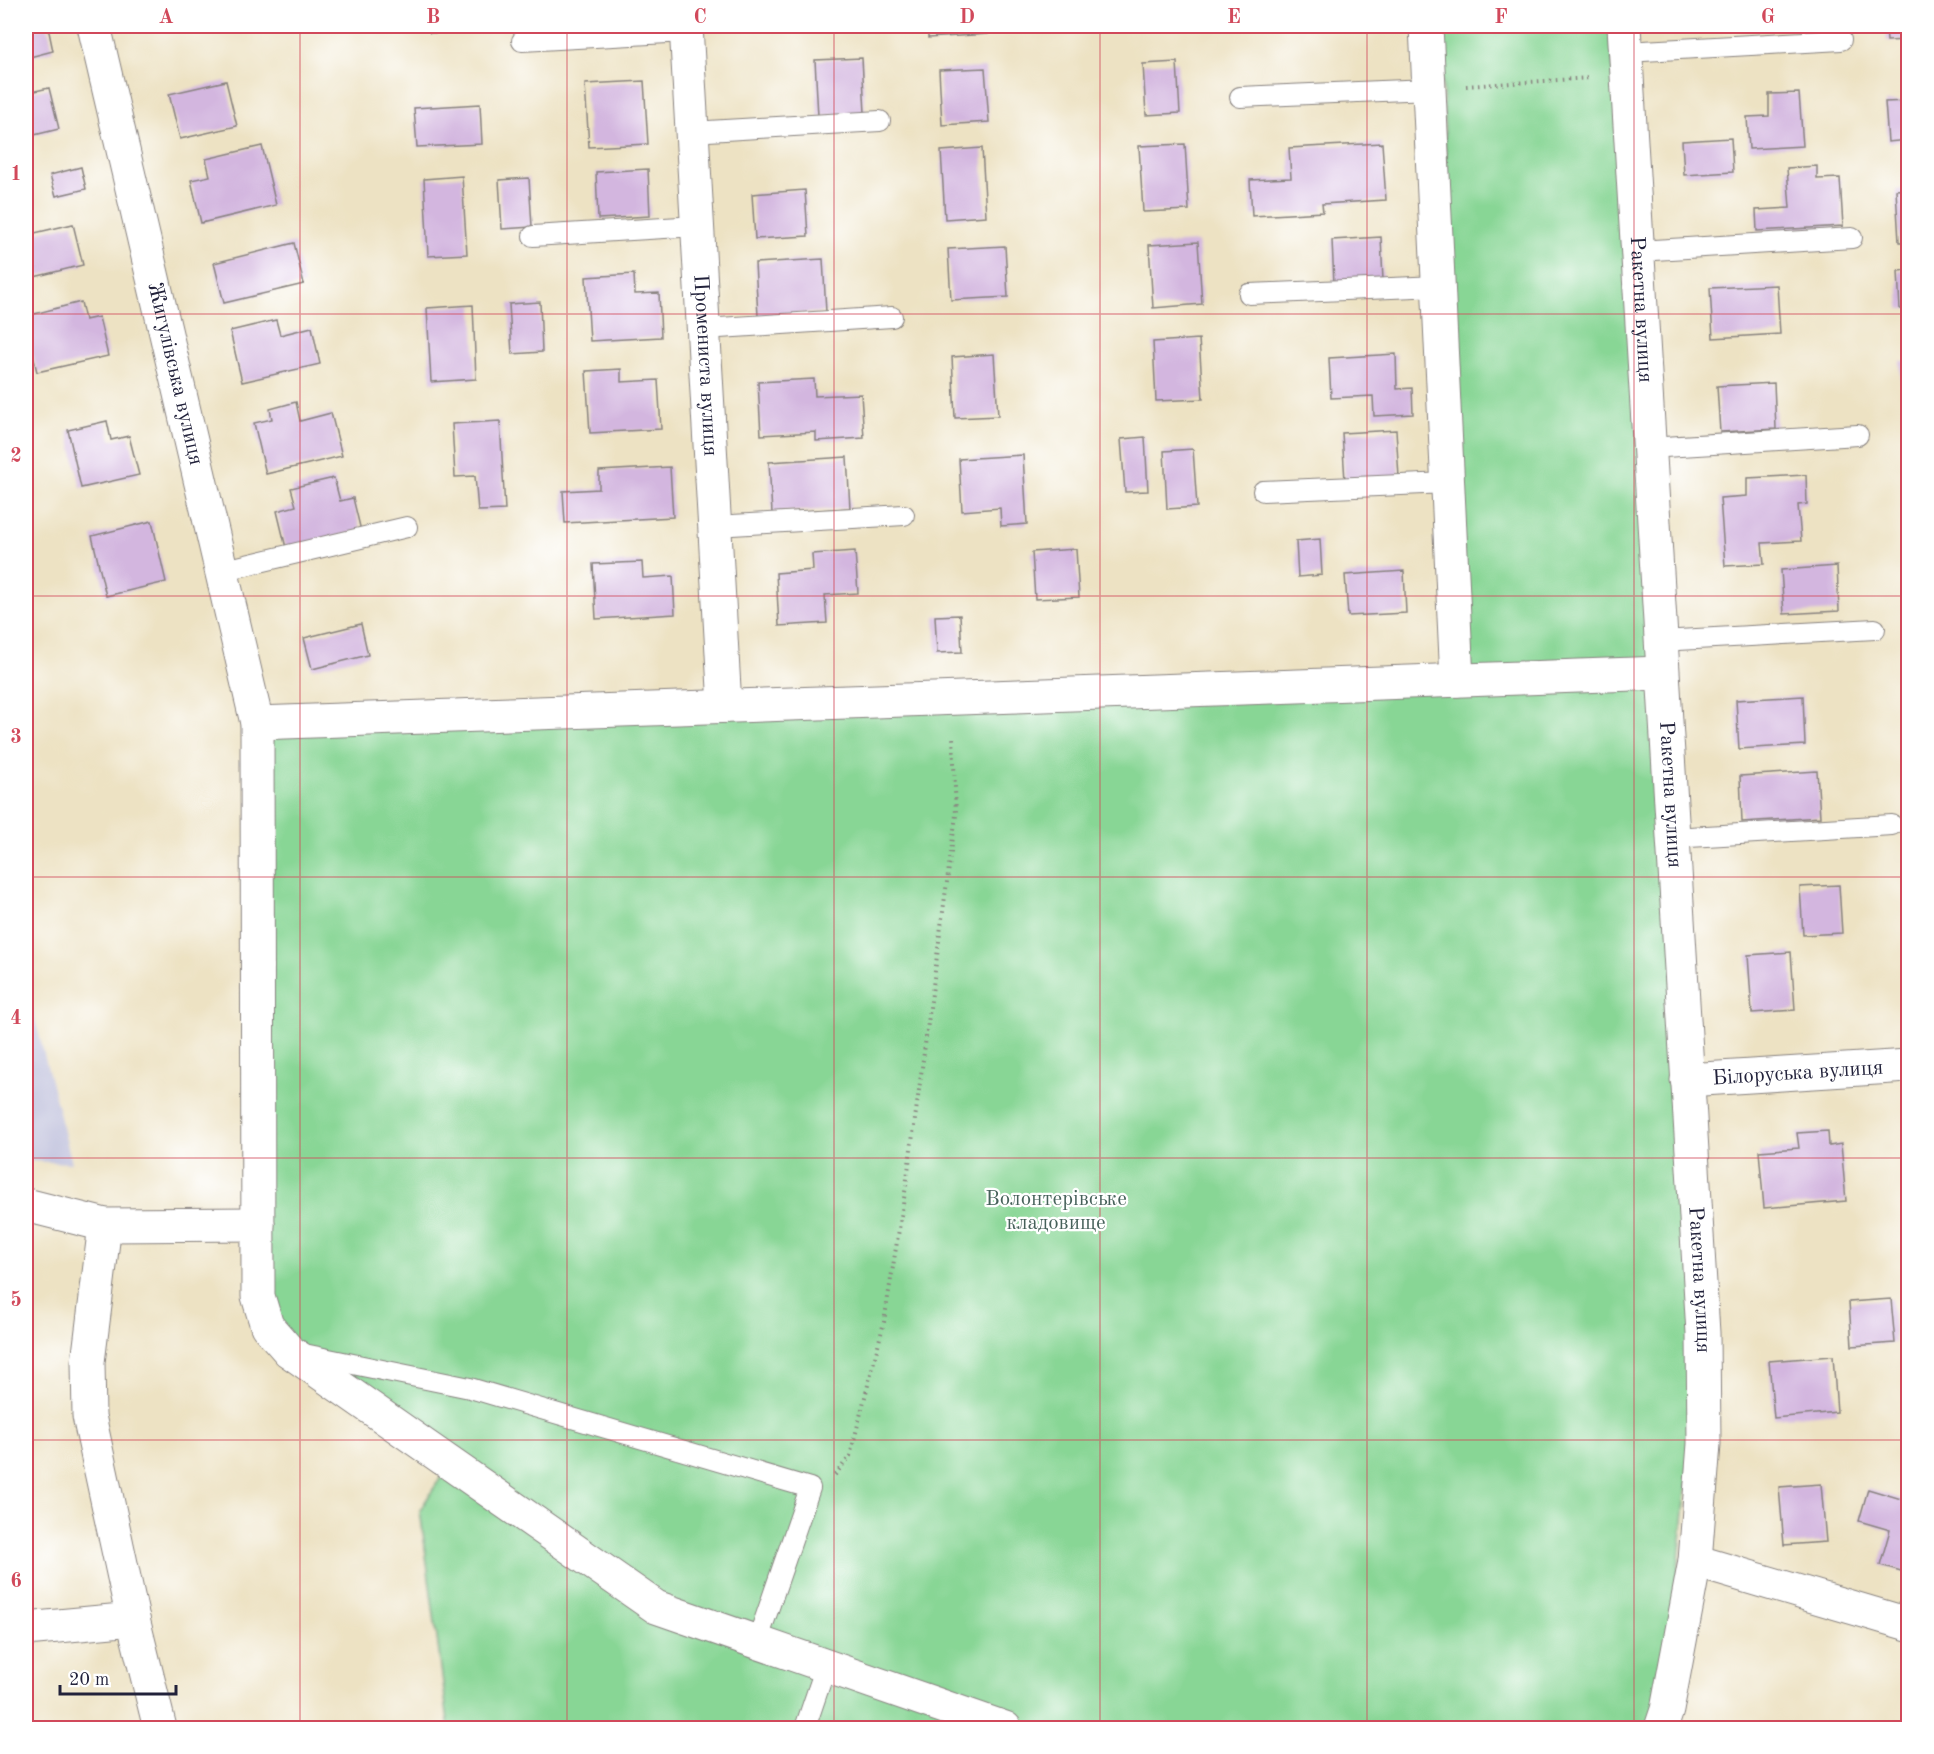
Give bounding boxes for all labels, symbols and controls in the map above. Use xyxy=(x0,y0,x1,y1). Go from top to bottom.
text: A xyxy=(158,8,174,28)
text: B xyxy=(426,8,440,28)
text: C xyxy=(693,8,707,28)
text: D xyxy=(959,8,975,28)
text: E xyxy=(1227,8,1241,28)
text: F xyxy=(1494,8,1508,28)
text: G xyxy=(1761,8,1775,28)
text: 1 xyxy=(10,165,22,185)
street label: Ракетна вулиця xyxy=(1626,235,1656,384)
street label: Промениста вулиця xyxy=(690,274,721,457)
street label: Жигулівська вулиця xyxy=(144,280,207,467)
text: 2 xyxy=(10,447,22,467)
street label: Ракетна вулиця xyxy=(1656,721,1685,869)
text: 3 xyxy=(10,728,22,748)
text: 4 xyxy=(10,1009,22,1029)
street label: Білоруська вулиця xyxy=(1712,1057,1884,1089)
park label: Волонтерівське кладовище xyxy=(985,1189,1127,1234)
street label: Ракетна вулиця xyxy=(1685,1206,1714,1353)
text: 5 xyxy=(10,1290,22,1311)
text: 6 xyxy=(10,1572,22,1592)
scale bar xyxy=(60,1658,176,1696)
text: 20 m xyxy=(69,1671,109,1689)

